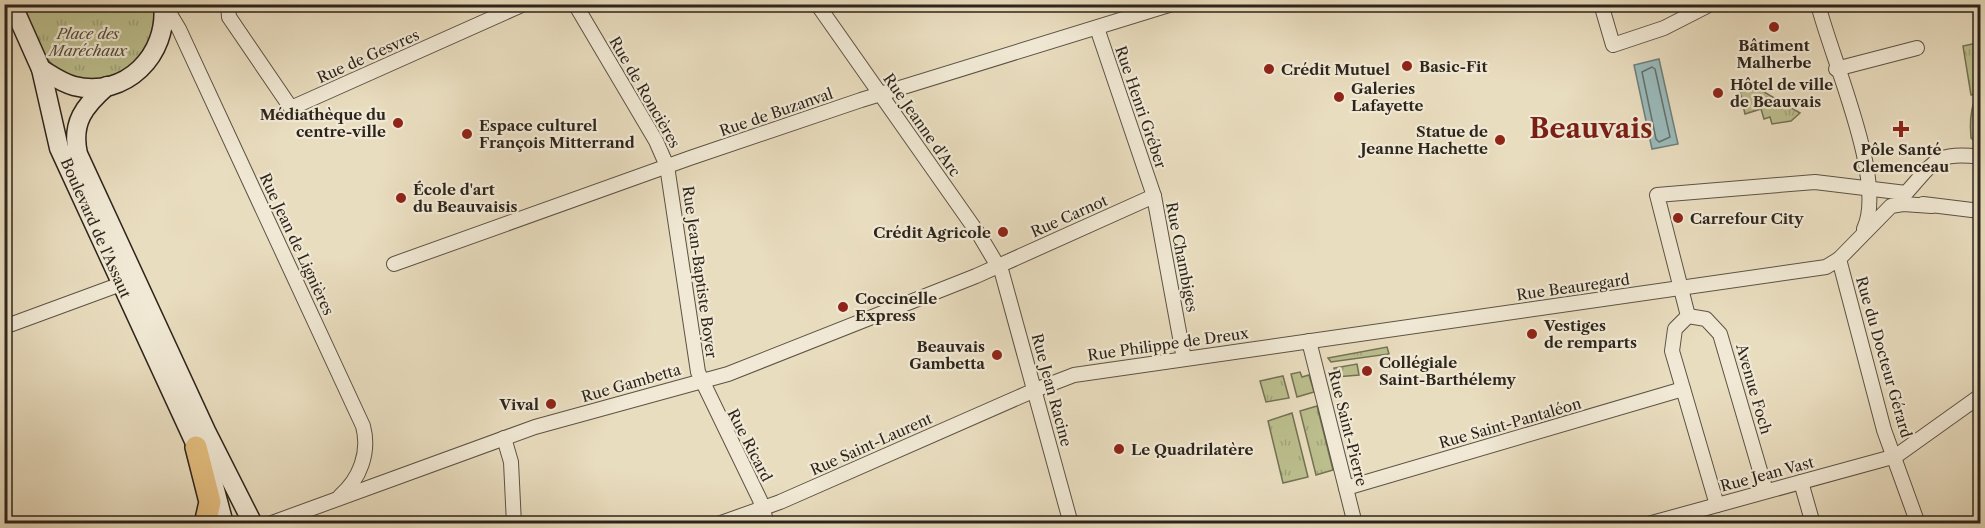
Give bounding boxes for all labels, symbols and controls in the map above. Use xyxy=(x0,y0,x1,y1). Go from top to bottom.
marker: Bâtiment Malherbe xyxy=(1767,20,1781,34)
park label: Place des Maréchaux xyxy=(47,24,128,60)
street label: Rue de Gesvres xyxy=(314,25,422,87)
street label: Rue de Roncières xyxy=(605,33,685,151)
place label: Bâtiment Malherbe xyxy=(1736,36,1812,72)
street label: Rue Henri Gréber xyxy=(1111,43,1171,171)
place label: Basic-Fit xyxy=(1419,57,1487,76)
marker: Basic-Fit xyxy=(1400,59,1414,73)
place label: Crédit Mutuel xyxy=(1281,60,1390,79)
marker: Crédit Mutuel xyxy=(1262,62,1276,76)
street label: Rue Jeanne d'Arc xyxy=(879,70,965,180)
place label: Hôtel de ville de Beauvais xyxy=(1730,75,1833,111)
place label: Galeries Lafayette xyxy=(1351,79,1424,115)
street label: Rue de Buzanval xyxy=(717,84,836,140)
marker: Hôtel de ville de Beauvais xyxy=(1711,86,1725,100)
marker: Galeries Lafayette xyxy=(1332,90,1346,104)
place label: Médiathèque du centre-ville xyxy=(260,105,386,141)
district label: Beauvais xyxy=(1529,112,1653,145)
marker: Médiathèque du centre-ville xyxy=(391,116,405,130)
place label: Espace culturel François Mitterrand xyxy=(479,116,635,152)
marker: Pôle Santé Clemenceau xyxy=(1892,120,1910,138)
place label: Statue de Jeanne Hachette xyxy=(1358,122,1488,158)
marker: Espace culturel François Mitterrand xyxy=(460,127,474,141)
marker: Statue de Jeanne Hachette xyxy=(1493,133,1507,147)
place label: Pôle Santé Clemenceau xyxy=(1853,140,1949,176)
street label: Boulevard de l'Assaut xyxy=(57,155,136,302)
street label: Rue Jean de Lignières xyxy=(256,170,338,318)
place label: École d'art du Beauvaisis xyxy=(413,180,518,216)
street label: Rue Jean-Baptiste Boyer xyxy=(679,185,722,360)
street label: Rue Carnot xyxy=(1028,190,1111,241)
marker: École d'art du Beauvaisis xyxy=(394,191,408,205)
street label: Rue Chambiges xyxy=(1162,200,1202,314)
place label: Carrefour City xyxy=(1690,209,1804,228)
marker: Carrefour City xyxy=(1671,211,1685,225)
place label: Crédit Agricole xyxy=(873,223,991,242)
marker: Crédit Agricole xyxy=(996,225,1010,239)
street label: Rue Beauregard xyxy=(1515,270,1631,304)
street label: Rue du Docteur Gérard xyxy=(1852,274,1916,440)
place label: Coccinelle Express xyxy=(855,289,937,325)
marker: Coccinelle Express xyxy=(836,300,850,314)
place label: Vestiges de remparts xyxy=(1543,316,1637,352)
street label: Rue Philippe de Dreux xyxy=(1086,323,1250,365)
marker: Vestiges de remparts xyxy=(1525,327,1539,341)
street label: Rue Jean Racine xyxy=(1028,331,1076,449)
place label: Beauvais Gambetta xyxy=(909,337,985,373)
street label: Avenue Foch xyxy=(1732,341,1776,437)
marker: Beauvais Gambetta xyxy=(990,348,1004,362)
place label: Collégiale Saint-Barthélemy xyxy=(1379,353,1517,389)
street label: Rue Gambetta xyxy=(579,360,683,406)
marker: Collégiale Saint-Barthélemy xyxy=(1360,364,1374,378)
street label: Rue Saint-Pierre xyxy=(1324,368,1372,488)
street label: Rue Saint-Pantaléon xyxy=(1437,393,1584,452)
place label: Vival xyxy=(498,395,539,414)
marker: Vival xyxy=(544,397,558,411)
street label: Rue Ricard xyxy=(724,405,776,485)
street label: Rue Saint-Laurent xyxy=(807,408,936,479)
place label: Le Quadrilatère xyxy=(1131,440,1253,459)
marker: Le Quadrilatère xyxy=(1112,442,1126,456)
street label: Rue Jean Vast xyxy=(1718,452,1816,496)

